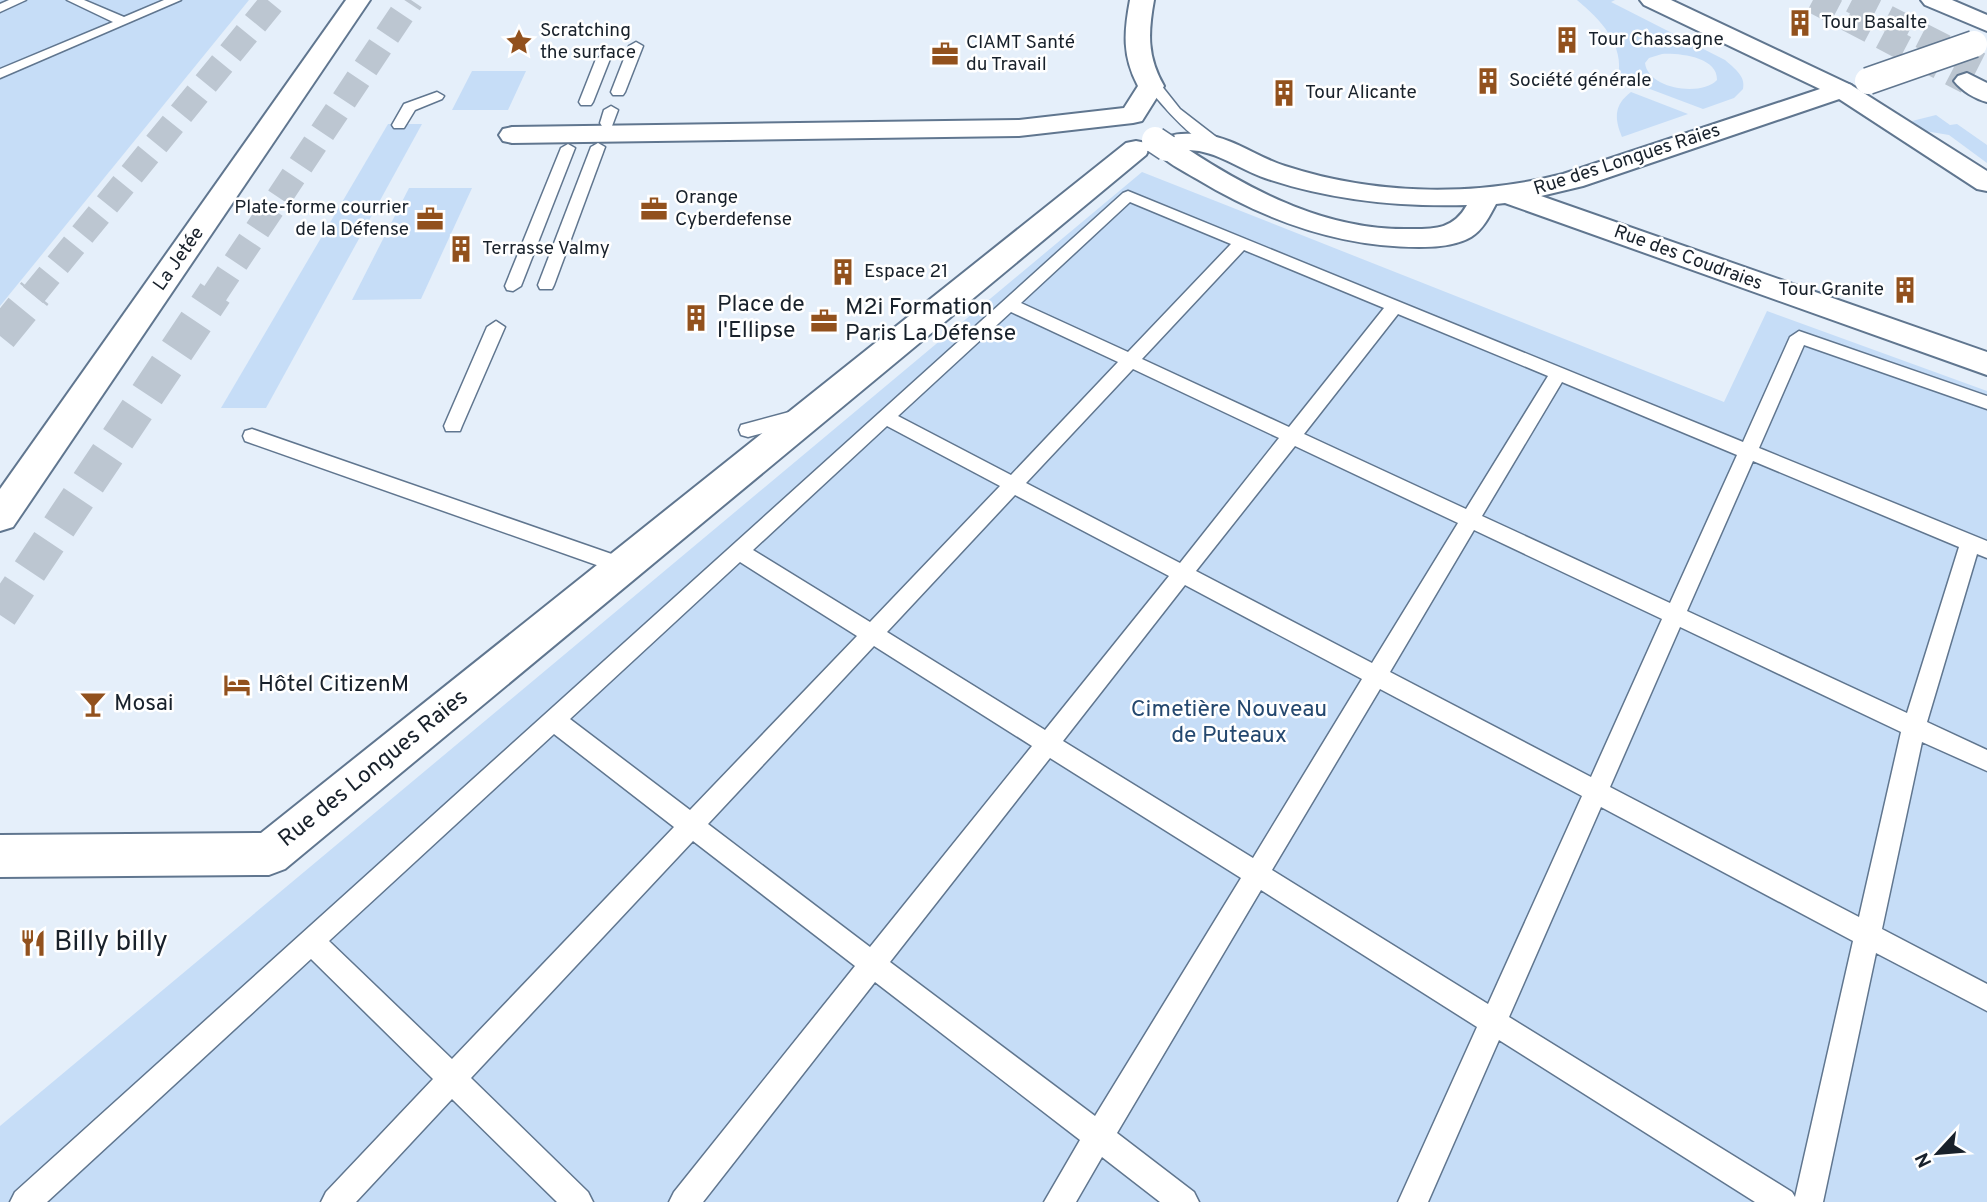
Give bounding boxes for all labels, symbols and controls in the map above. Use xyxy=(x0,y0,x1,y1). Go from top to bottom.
building icon: Tour Basalte xyxy=(1785,8,1815,38)
place label: Tour Basalte xyxy=(1821,11,1927,35)
place label: Scratching the surface xyxy=(540,19,636,65)
building icon: Tour Chassagne xyxy=(1552,25,1582,55)
place icon: Scratching the surface xyxy=(504,27,534,57)
place label: Tour Chassagne xyxy=(1588,28,1724,52)
place label: CIAMT Santé du Travail xyxy=(966,31,1075,77)
office icon: CIAMT Santé du Travail xyxy=(930,39,960,69)
building icon: Société générale xyxy=(1473,66,1503,96)
place label: Société générale xyxy=(1509,69,1651,93)
building icon: Tour Alicante xyxy=(1269,78,1299,108)
place label: Tour Alicante xyxy=(1305,81,1417,105)
street label: Rue des Longues Raies xyxy=(1531,118,1723,202)
place label: Orange Cyberdefense xyxy=(675,186,792,232)
office icon: Orange Cyberdefense xyxy=(639,194,669,224)
place label: Plate-forme courrier de la Défense xyxy=(234,196,410,242)
office icon: Plate-forme courrier de la Défense xyxy=(415,204,445,234)
street label: Rue des Coudraies xyxy=(1610,220,1766,296)
street label: La Jetée xyxy=(148,222,210,296)
building icon: Terrasse Valmy xyxy=(446,234,476,264)
place label: Terrasse Valmy xyxy=(482,237,610,261)
building icon: Espace 21 xyxy=(828,257,858,287)
place label: Espace 21 xyxy=(864,260,948,284)
building icon: Tour Granite xyxy=(1890,275,1920,305)
place label: Tour Granite xyxy=(1778,278,1884,302)
place label: Place de l'Ellipse xyxy=(717,291,805,346)
place label: M2i Formation Paris La Défense xyxy=(845,294,1016,349)
building icon: Place de l'Ellipse xyxy=(681,303,711,333)
office icon: M2i Formation Paris La Défense xyxy=(809,306,839,336)
hotel icon: Hôtel CitizenM xyxy=(222,670,252,700)
place label: Hôtel CitizenM xyxy=(258,671,409,700)
street label: Rue des Longues Raies xyxy=(273,684,475,854)
bar icon: Mosai xyxy=(78,689,108,719)
place label: Mosai xyxy=(114,690,174,719)
park label: Cimetière Nouveau de Puteaux xyxy=(1131,696,1327,751)
place label: Billy billy xyxy=(54,925,168,961)
restaurant icon: Billy billy xyxy=(18,928,48,958)
north arrow xyxy=(1903,1118,1973,1188)
text: N xyxy=(1911,1148,1938,1171)

